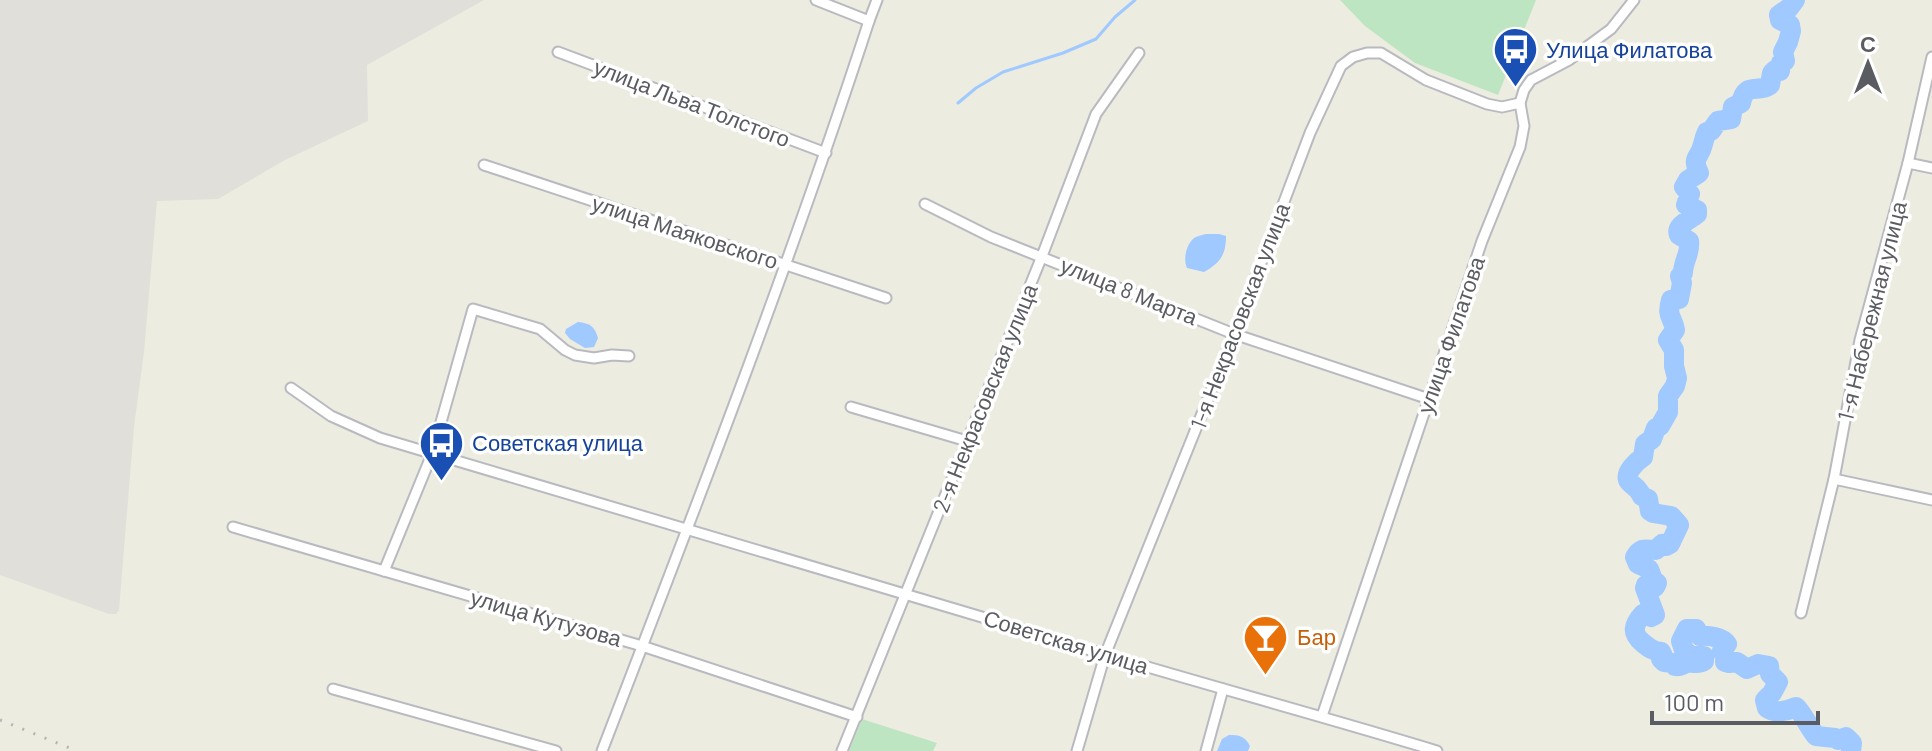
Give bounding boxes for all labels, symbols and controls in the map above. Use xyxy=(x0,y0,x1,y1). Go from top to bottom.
north arrow xyxy=(1828,24,1908,104)
bus stop icon: Улица Филатова xyxy=(1491,26,1539,89)
text: С xyxy=(1860,30,1876,56)
place label: Улица Филатова xyxy=(1546,36,1713,63)
street label: улица Льва Толстого xyxy=(590,53,794,152)
street label: улица Маяковского xyxy=(589,189,782,274)
street label: 1-я Набережная улица xyxy=(1831,197,1912,424)
street label: 1-я Некрасовская улица xyxy=(1184,198,1295,433)
street label: улица 8 Марта xyxy=(1057,251,1202,331)
street label: улица Филатова xyxy=(1411,252,1490,417)
street label: 2-я Некрасовская улица xyxy=(926,279,1043,516)
bus stop icon: Советская улица xyxy=(417,419,465,482)
place label: Советская улица xyxy=(472,429,644,456)
street label: улица Кутузова xyxy=(468,583,625,652)
street label: Советская улица xyxy=(980,604,1153,680)
bar icon: Бар xyxy=(1242,613,1290,676)
place label: Бар xyxy=(1297,623,1336,650)
scale bar xyxy=(1652,675,1818,725)
text: 100 m xyxy=(1664,687,1724,716)

